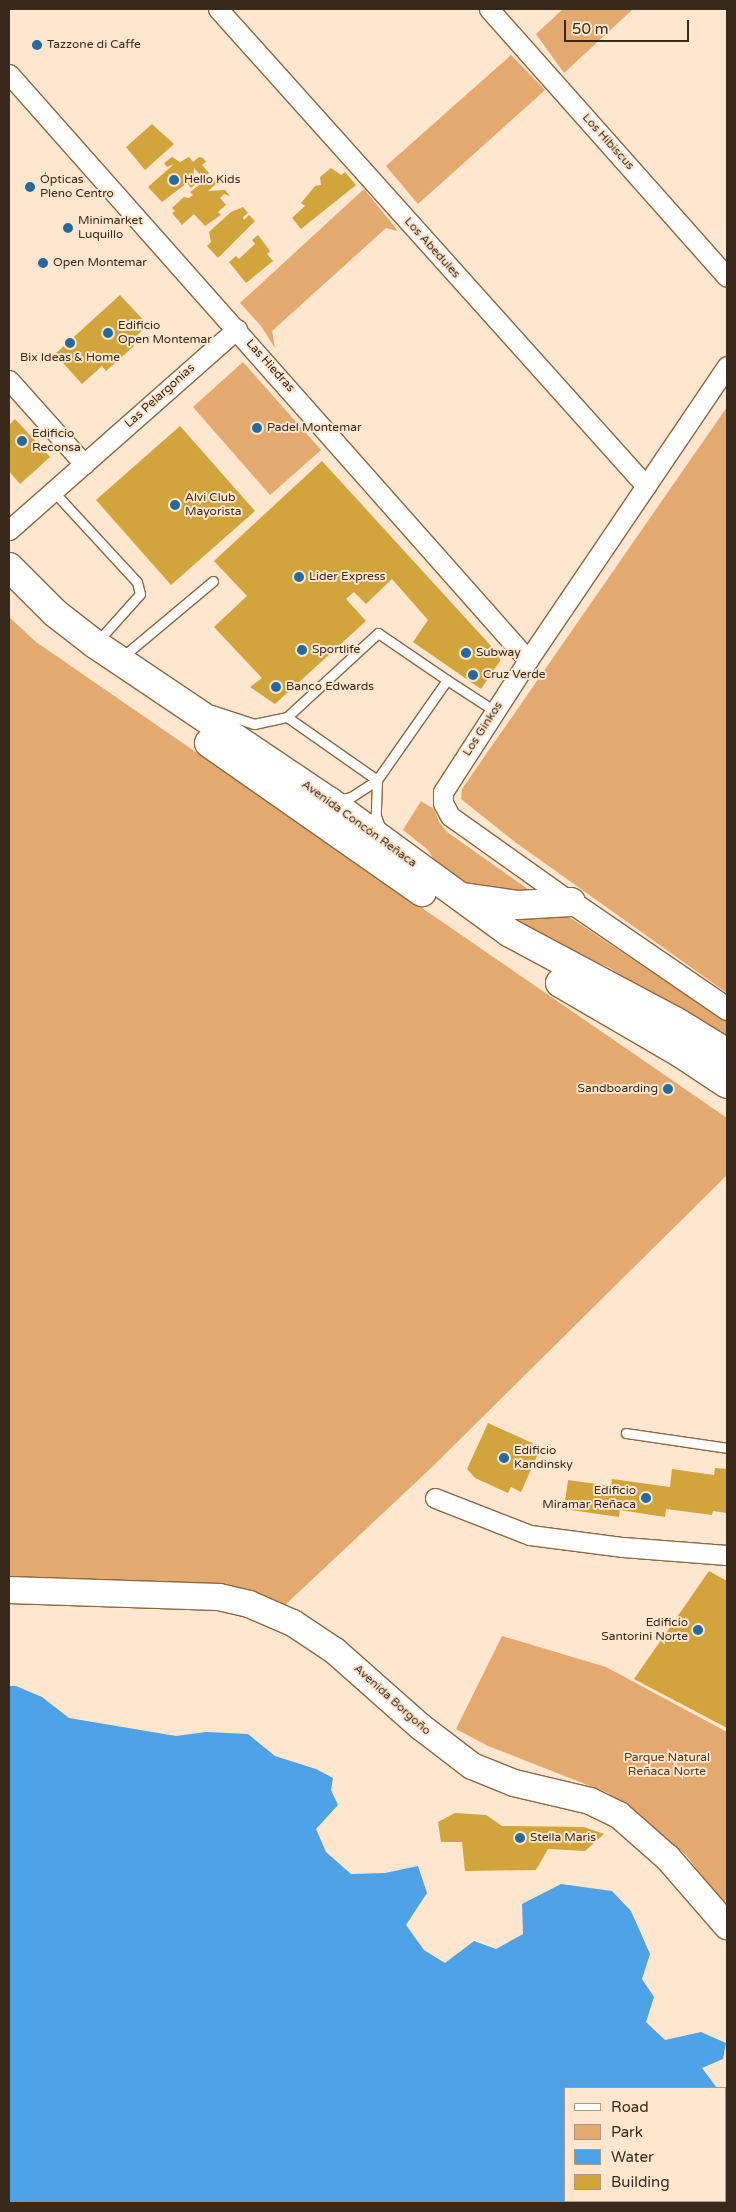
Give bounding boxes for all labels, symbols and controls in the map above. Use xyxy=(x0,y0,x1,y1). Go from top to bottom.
scale bar xyxy=(566,10,691,42)
text: 50 m xyxy=(572,20,609,38)
place label: Tazzone di Caffe xyxy=(47,38,141,52)
marker: Tazzone di Caffe xyxy=(31,39,43,51)
street label: Los Hibiscus xyxy=(579,111,637,173)
place label: Ópticas Pleno Centro xyxy=(40,173,114,201)
place label: Hello Kids xyxy=(184,173,240,187)
marker: Hello Kids xyxy=(168,174,180,186)
marker: Ópticas Pleno Centro xyxy=(24,181,36,193)
place label: Minimarket Luquillo xyxy=(78,214,143,242)
street label: Los Abedules xyxy=(401,215,463,281)
marker: Minimarket Luquillo xyxy=(62,222,74,234)
place label: Open Montemar xyxy=(53,256,147,270)
marker: Open Montemar xyxy=(37,257,49,269)
place label: Edificio Open Montemar xyxy=(118,319,212,347)
marker: Edificio Open Montemar xyxy=(102,327,114,339)
marker: Bix Ideas & Home xyxy=(64,337,76,349)
street label: Las Hiedras xyxy=(243,337,297,395)
place label: Bix Ideas & Home xyxy=(20,351,120,365)
street label: Las Pelargonias xyxy=(122,361,198,431)
place label: Padel Montemar xyxy=(267,421,361,435)
marker: Padel Montemar xyxy=(251,422,263,434)
place label: Edificio Reconsa xyxy=(32,427,81,455)
marker: Edificio Reconsa xyxy=(16,435,28,447)
place label: Alvi Club Mayorista xyxy=(185,491,242,519)
marker: Alvi Club Mayorista xyxy=(169,499,181,511)
place label: Lider Express xyxy=(309,570,385,584)
marker: Lider Express xyxy=(293,571,305,583)
place label: Sportlife xyxy=(312,643,360,657)
marker: Sportlife xyxy=(296,644,308,656)
place label: Subway xyxy=(476,646,521,660)
marker: Subway xyxy=(460,647,472,659)
place label: Cruz Verde xyxy=(483,668,545,682)
marker: Cruz Verde xyxy=(467,669,479,681)
place label: Banco Edwards xyxy=(286,680,374,694)
marker: Banco Edwards xyxy=(270,681,282,693)
street label: Los Ginkos xyxy=(460,699,506,759)
street label: Avenida Concón Reñaca xyxy=(299,777,419,871)
place label: Sandboarding xyxy=(578,1082,658,1096)
marker: Sandboarding xyxy=(662,1083,674,1095)
place label: Edificio Kandinsky xyxy=(514,1444,573,1472)
marker: Edificio Kandinsky xyxy=(498,1452,510,1464)
place label: Edificio Miramar Reñaca xyxy=(542,1484,636,1512)
marker: Edificio Miramar Reñaca xyxy=(640,1492,652,1504)
place label: Edificio Santorini Norte xyxy=(601,1616,688,1644)
marker: Edificio Santorini Norte xyxy=(692,1624,704,1636)
street label: Avenida Borgoño xyxy=(350,1662,434,1738)
park label: Parque Natural Reñaca Norte xyxy=(624,1751,710,1779)
place label: Stella Maris xyxy=(530,1831,596,1845)
marker: Stella Maris xyxy=(514,1832,526,1844)
legend xyxy=(564,2087,726,2202)
text: Road xyxy=(611,2098,649,2116)
text: Park xyxy=(611,2123,643,2141)
text: Water xyxy=(611,2148,654,2166)
text: Building xyxy=(611,2173,670,2191)

